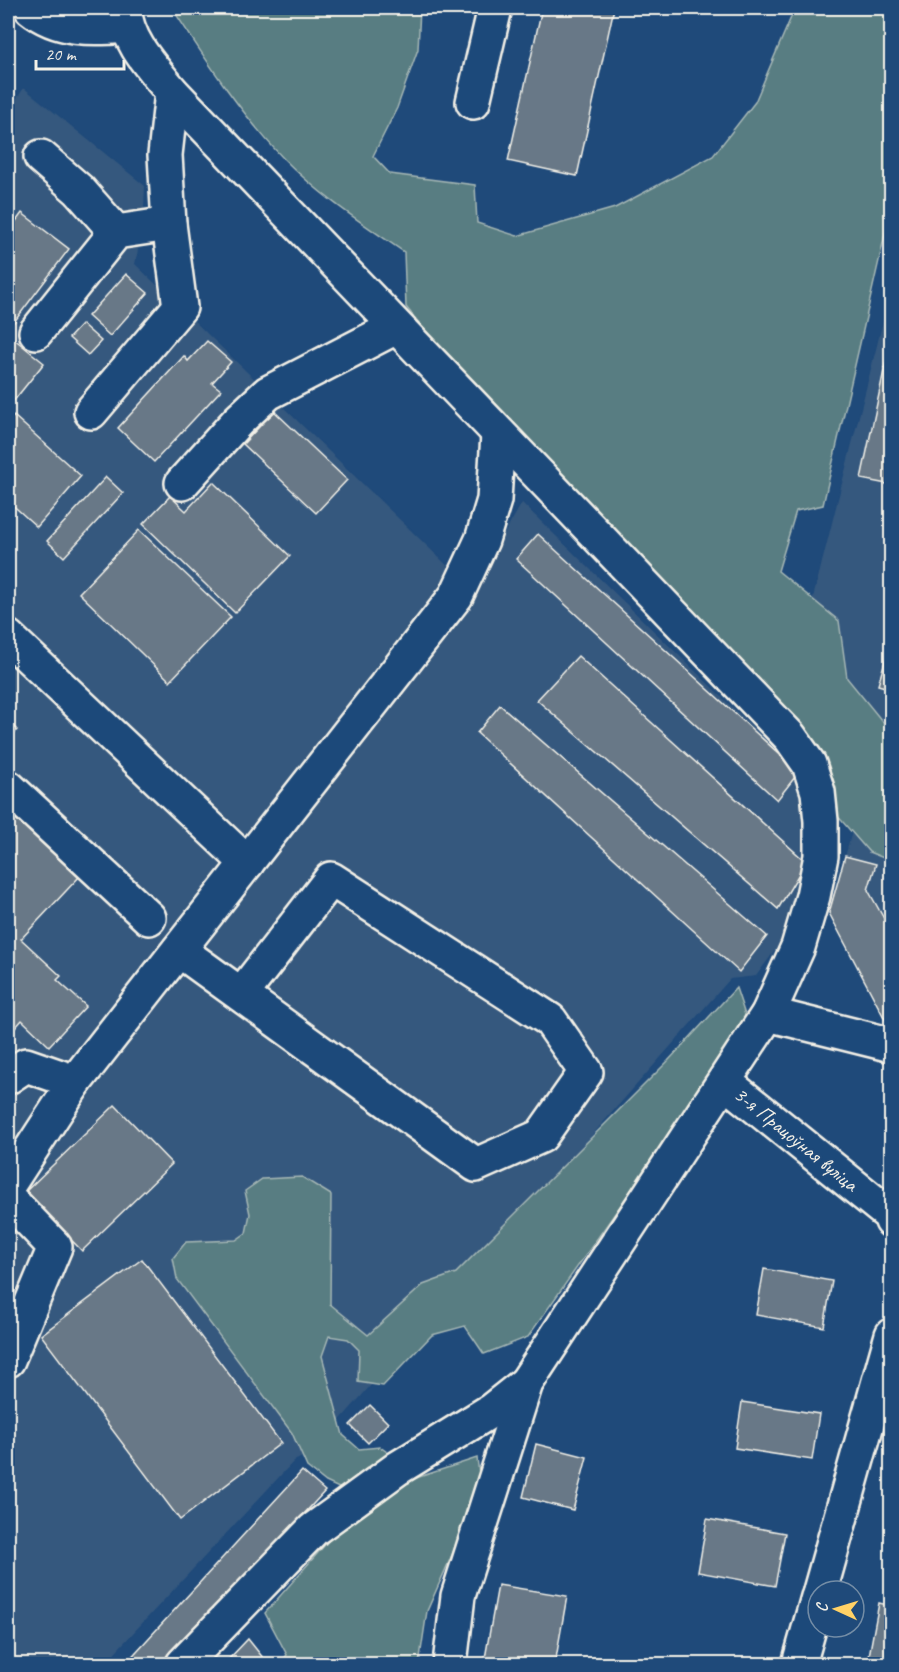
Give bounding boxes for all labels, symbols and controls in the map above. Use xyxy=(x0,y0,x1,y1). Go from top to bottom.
scale bar xyxy=(36,33,124,71)
text: 20 m xyxy=(45,43,78,65)
street label: 3-я Працоўная вуліца xyxy=(729,1081,865,1198)
north arrow xyxy=(806,1579,866,1639)
text: С xyxy=(812,1601,832,1613)

